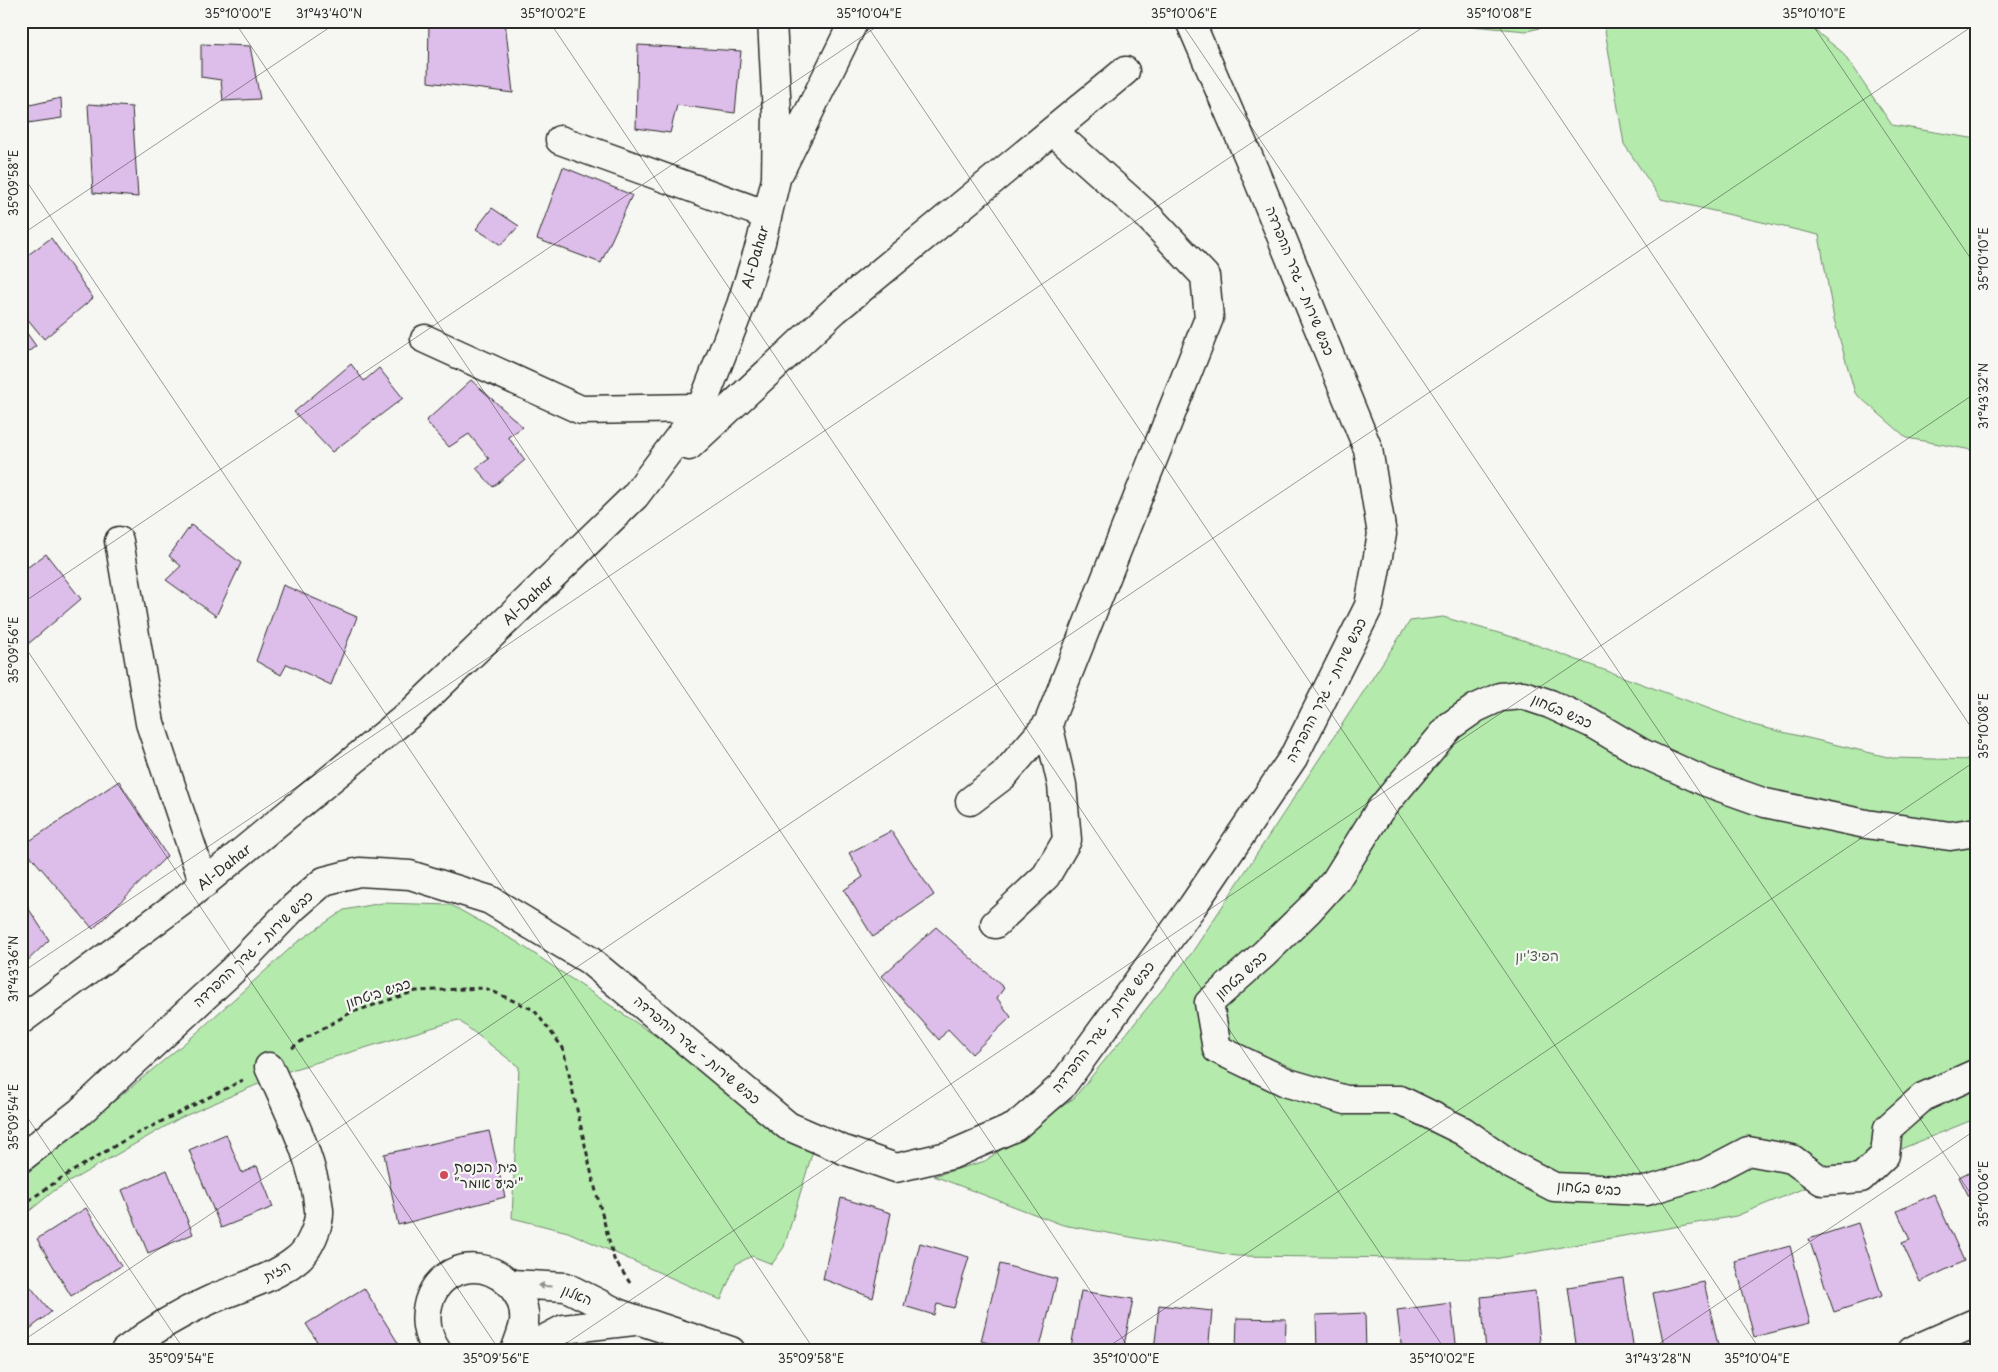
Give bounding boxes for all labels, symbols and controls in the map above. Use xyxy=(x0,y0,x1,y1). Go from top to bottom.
text: 35°10'00"E xyxy=(205,4,271,22)
text: 31°43'40"N xyxy=(296,4,362,22)
text: 35°10'02"E xyxy=(520,4,586,22)
text: 35°10'04"E xyxy=(836,4,902,22)
text: 35°10'06"E xyxy=(1151,4,1217,22)
text: 35°10'08"E xyxy=(1466,4,1532,22)
text: 35°10'10"E xyxy=(1782,4,1846,22)
text: 35°09'58"E xyxy=(4,150,22,216)
street label: כביש שירות - גדר ההפרדה xyxy=(1261,203,1340,359)
street label: Al-Dahar xyxy=(736,222,774,291)
text: 35°10'10"E xyxy=(1974,227,1992,291)
text: 31°43'32"N xyxy=(1974,363,1992,429)
street label: Al-Dahar xyxy=(497,569,559,629)
street label: כביש שירות - גדר ההפרדה xyxy=(1280,614,1371,766)
text: 35°09'56"E xyxy=(4,616,22,684)
street label: כביש בטחון xyxy=(1529,688,1596,733)
text: 35°10'08"E xyxy=(1974,693,1992,759)
street label: Al-Dahar xyxy=(192,838,256,895)
street label: כביש שירות - גדר ההפרדה xyxy=(188,886,317,1012)
text: 31°43'36"N xyxy=(4,936,22,1002)
street label: כביש בטחון xyxy=(1210,945,1272,1004)
park label: הפיצ'יון xyxy=(1515,945,1559,966)
street label: כביש שירות - גדר ההפרדה xyxy=(1046,957,1159,1097)
street label: כביש ביטחון xyxy=(343,972,413,1013)
street label: כביש שירות - גדר ההפרדה xyxy=(629,990,765,1109)
text: 35°09'54"E xyxy=(4,1084,22,1150)
place label: בית הכנסת "יביע אומר" xyxy=(454,1156,524,1193)
text: 35°10'06"E xyxy=(1974,1161,1992,1227)
marker: בית הכנסת "יביע אומר" xyxy=(438,1169,450,1181)
street label: כביש בטחון xyxy=(1556,1175,1622,1200)
street label: הזית xyxy=(258,1255,294,1287)
street label: האלון xyxy=(559,1279,596,1310)
one-way arrow xyxy=(537,1282,553,1290)
text: 35°09'54"E xyxy=(148,1349,214,1367)
text: 35°09'56"E xyxy=(462,1349,530,1367)
text: 35°09'58"E xyxy=(778,1349,844,1367)
text: 35°10'00"E xyxy=(1093,1349,1159,1367)
text: 35°10'02"E xyxy=(1409,1349,1475,1367)
text: 31°43'28"N xyxy=(1625,1349,1691,1367)
text: 35°10'04"E xyxy=(1724,1349,1790,1367)

